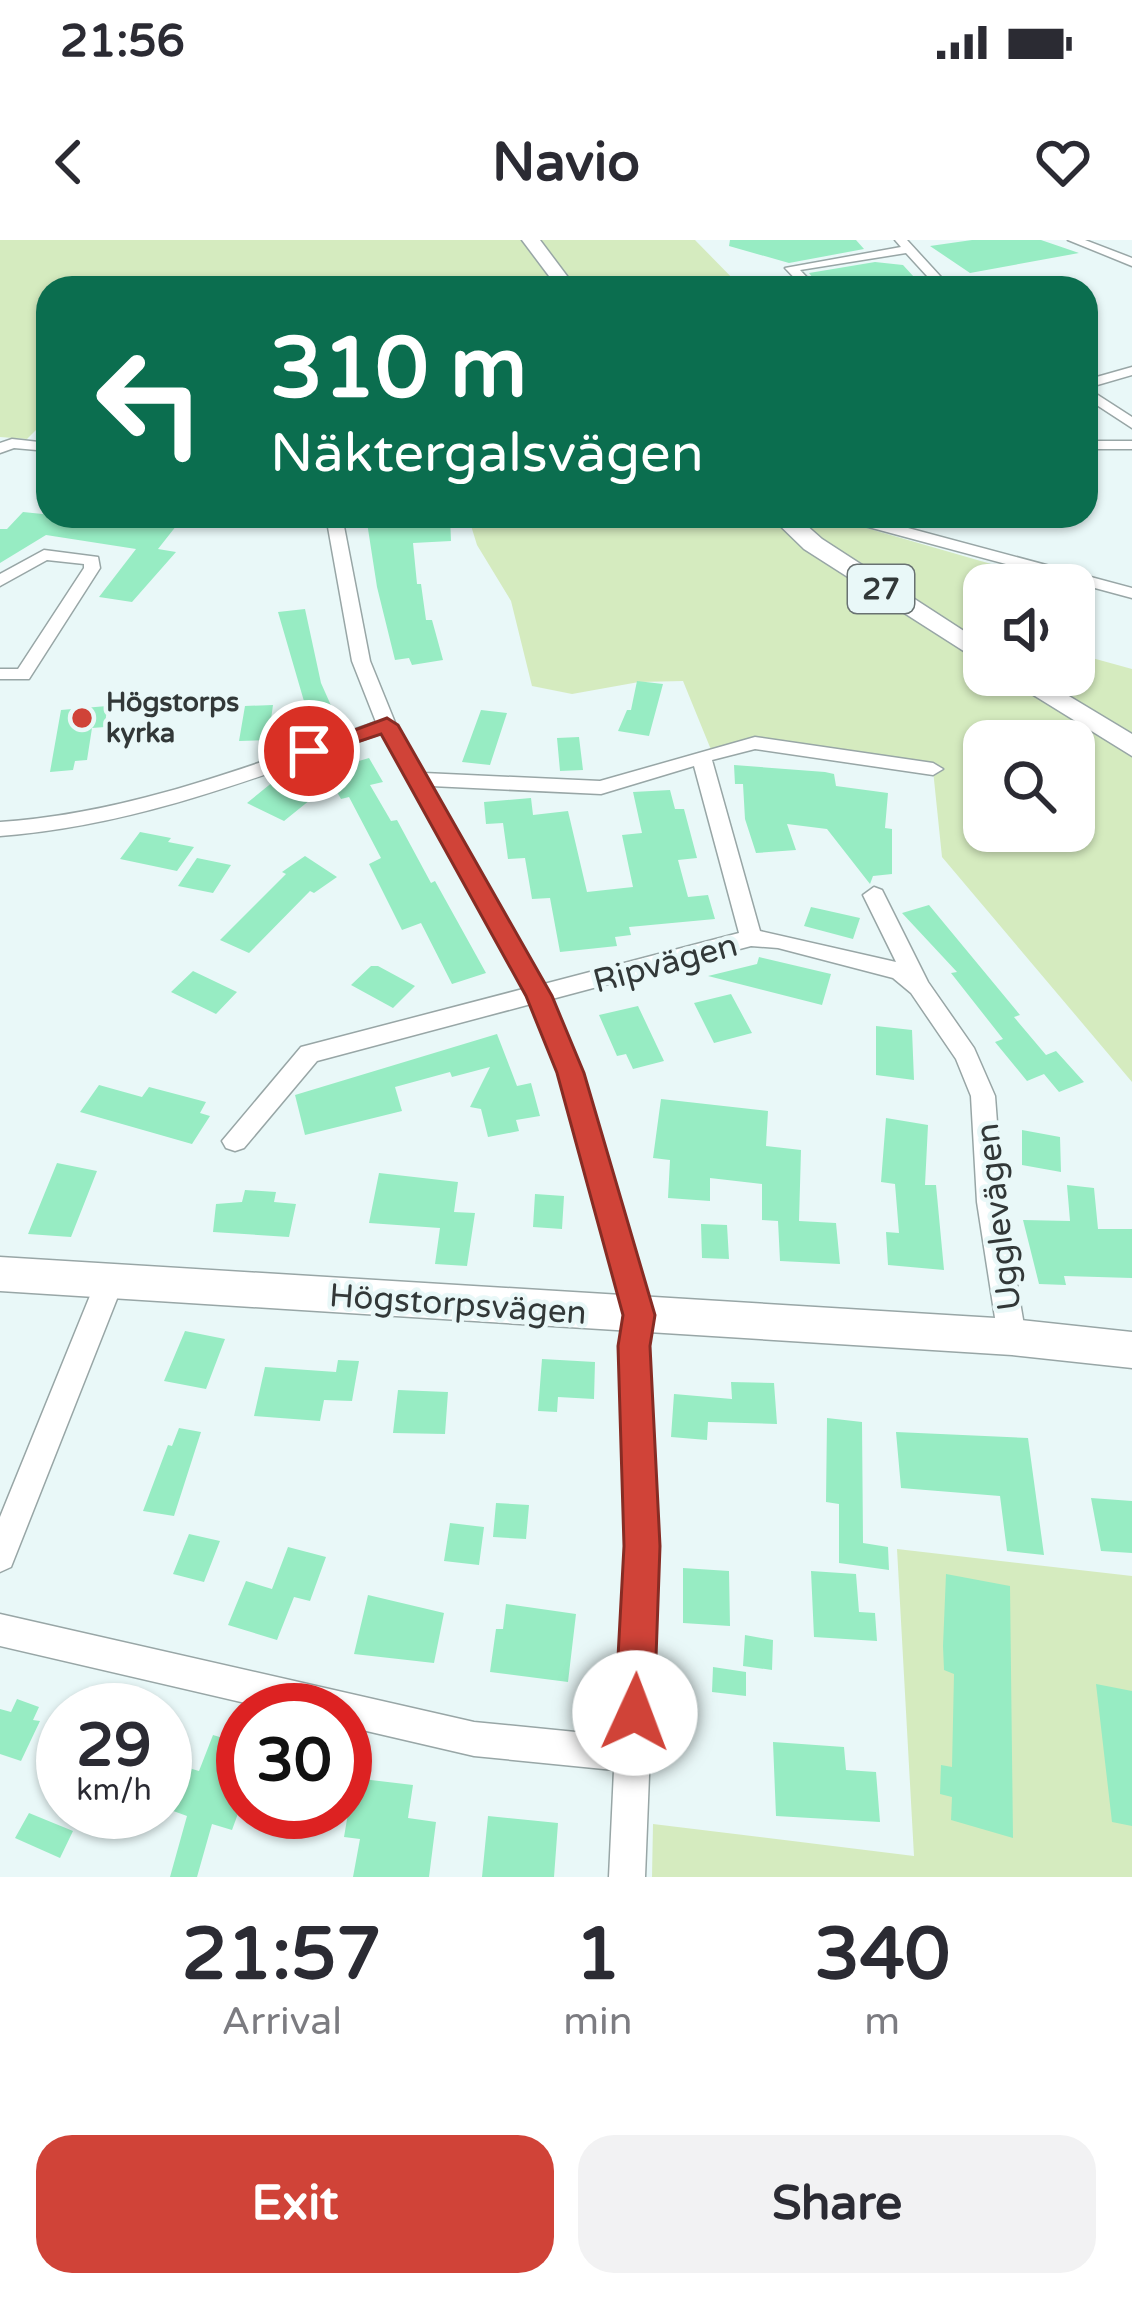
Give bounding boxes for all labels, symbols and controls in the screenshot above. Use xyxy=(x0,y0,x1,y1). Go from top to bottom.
text: 21:56 xyxy=(60,15,185,69)
icon: back xyxy=(36,129,102,195)
icon: heart xyxy=(1030,129,1096,195)
text: Navio xyxy=(492,130,640,195)
text: 310 m xyxy=(270,319,527,420)
icon: left xyxy=(72,324,228,480)
text: Näktergalsvägen xyxy=(270,421,704,486)
map controls xyxy=(963,564,1095,852)
button: sound xyxy=(963,564,1095,696)
road number: 27 xyxy=(848,565,914,613)
place label: Högstorps kyrka xyxy=(106,686,239,750)
pin xyxy=(258,700,360,802)
marker: Högstorps kyrka xyxy=(69,705,95,731)
icon: arrive xyxy=(276,718,342,784)
button: search xyxy=(963,720,1095,852)
street label: Ripvägen xyxy=(589,925,742,1001)
street label: Ugglevägen xyxy=(968,1121,1029,1313)
street label: Högstorpsvägen xyxy=(328,1276,588,1333)
position arrow xyxy=(572,1650,698,1776)
speed limit sign: 30 xyxy=(216,1683,372,1839)
text: 29 xyxy=(76,1710,152,1782)
text: km/h xyxy=(76,1772,152,1809)
text: 21:57 xyxy=(182,1912,381,1999)
text: 1 xyxy=(575,1912,621,1999)
text: 340 xyxy=(814,1912,950,1999)
text: Arrival xyxy=(221,1998,342,2045)
text: min xyxy=(563,1998,633,2045)
text: m xyxy=(864,1998,900,2045)
button: Exit xyxy=(36,2135,554,2273)
button: Share xyxy=(578,2135,1096,2273)

